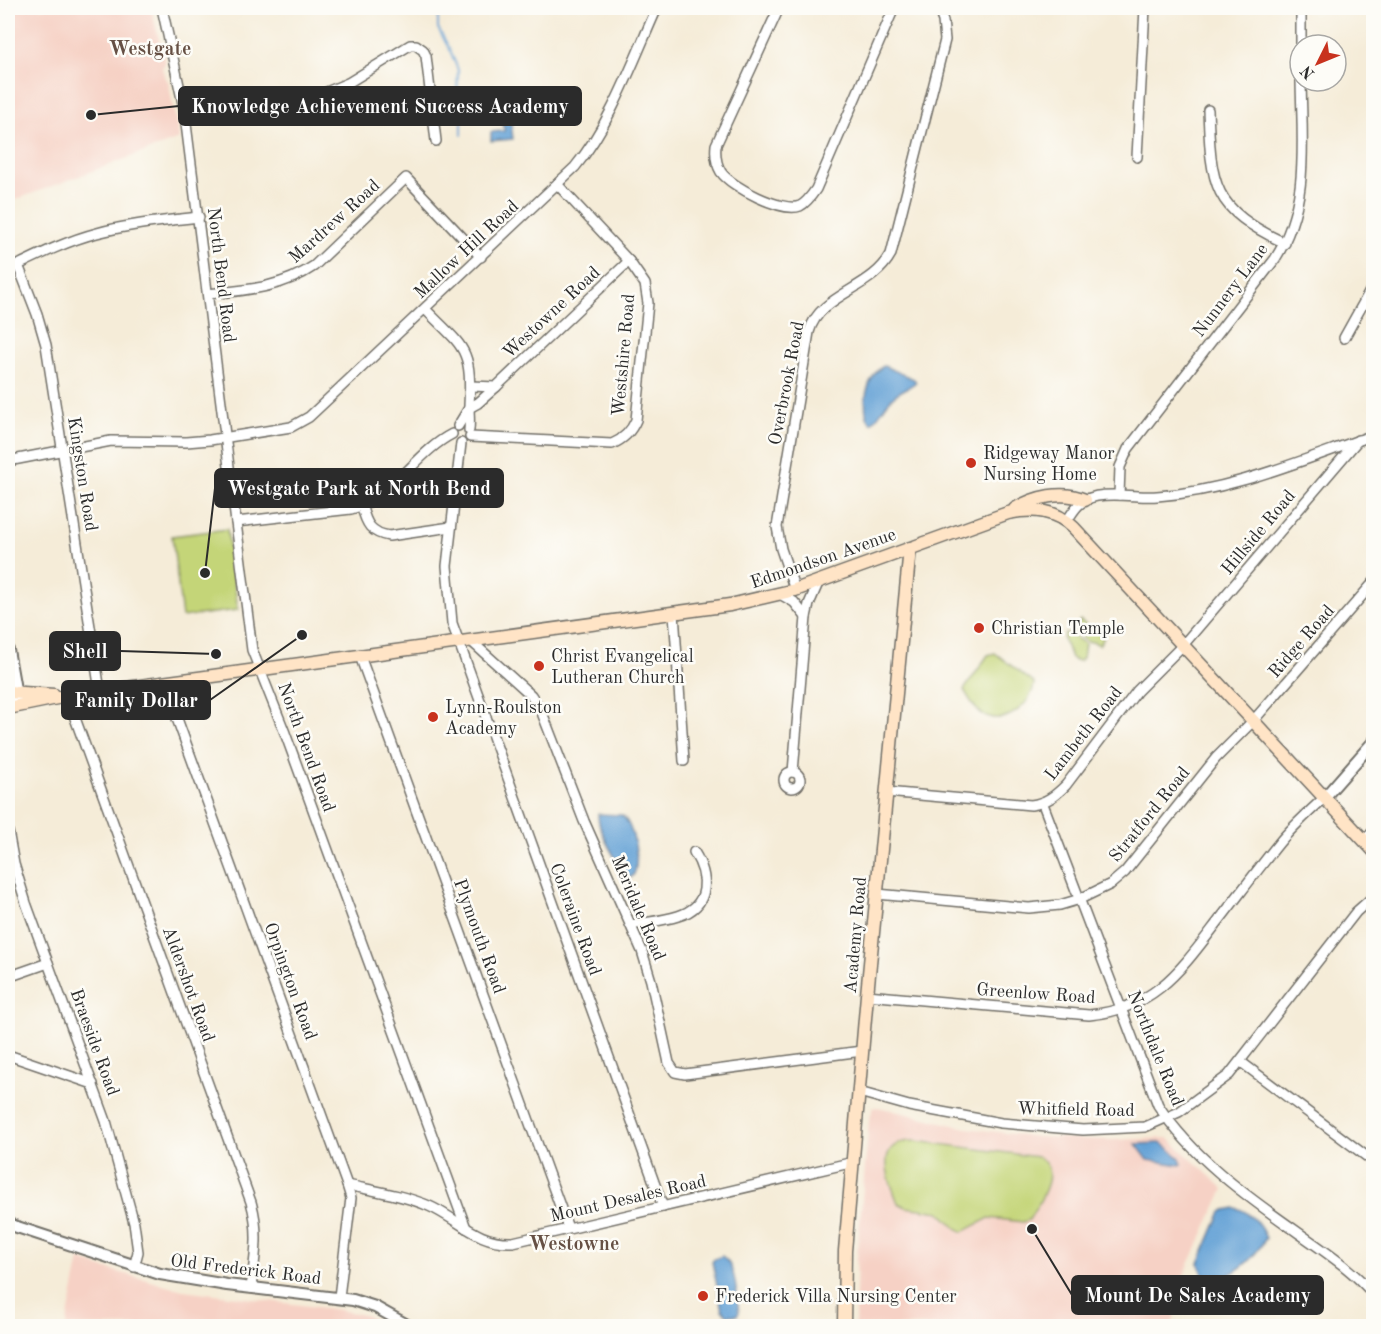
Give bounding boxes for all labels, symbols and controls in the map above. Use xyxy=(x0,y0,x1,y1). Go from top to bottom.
north arrow xyxy=(1288,33,1348,93)
district label: Westgate xyxy=(109,40,191,60)
text: N xyxy=(1298,61,1319,82)
callout: Knowledge Achievement Success Academy xyxy=(179,87,581,125)
text: Knowledge Achievement Success Academy xyxy=(191,98,569,118)
street label: Mardrew Road xyxy=(286,176,384,267)
street label: Mallow Hill Road xyxy=(411,197,522,302)
street label: North Bend Road xyxy=(204,206,238,344)
street label: Nunnery Lane xyxy=(1190,240,1272,341)
street label: Westowne Road xyxy=(500,263,604,362)
street label: Westshire Road xyxy=(610,293,638,417)
street label: Overbrook Road xyxy=(766,320,808,447)
street label: Kingston Road xyxy=(64,416,100,533)
place label: Ridgeway Manor Nursing Home xyxy=(983,445,1115,484)
marker: Ridgeway Manor Nursing Home xyxy=(964,456,978,470)
callout: Westgate Park at North Bend xyxy=(215,469,503,507)
text: Westgate Park at North Bend xyxy=(227,480,491,500)
street label: Hillside Road xyxy=(1218,487,1299,578)
street label: Edmondson Avenue xyxy=(748,526,899,592)
street label: Ridge Road xyxy=(1265,602,1338,682)
place label: Christian Temple xyxy=(991,620,1124,638)
marker: Christian Temple xyxy=(972,621,986,635)
callout: Shell xyxy=(50,632,120,670)
text: Shell xyxy=(62,643,108,663)
place label: Christ Evangelical Lutheran Church xyxy=(551,648,694,687)
marker: Christ Evangelical Lutheran Church xyxy=(532,659,546,673)
street label: North Bend Road xyxy=(274,680,338,814)
callout: Family Dollar xyxy=(62,681,210,719)
street label: Lambeth Road xyxy=(1042,683,1126,784)
text: Family Dollar xyxy=(74,692,198,712)
place label: Lynn-Roulston Academy xyxy=(445,699,562,738)
marker: Lynn-Roulston Academy xyxy=(426,710,440,724)
street label: Stratford Road xyxy=(1106,764,1194,866)
street label: Meridale Road xyxy=(608,853,668,964)
street label: Coleraine Road xyxy=(546,861,604,978)
street label: Academy Road xyxy=(842,876,870,994)
street label: Plymouth Road xyxy=(450,877,508,996)
street label: Orpington Road xyxy=(260,920,320,1043)
street label: Aldershot Road xyxy=(159,924,217,1045)
street label: Greenlow Road xyxy=(976,981,1096,1007)
street label: Braeside Road xyxy=(66,986,122,1098)
street label: Northdale Road xyxy=(1124,988,1186,1109)
street label: Whitfield Road xyxy=(1017,1100,1135,1120)
street label: Mount Desales Road xyxy=(548,1172,708,1226)
district label: Westowne xyxy=(529,1235,619,1255)
street label: Old Frederick Road xyxy=(169,1252,322,1288)
callout: Mount De Sales Academy xyxy=(1072,1276,1323,1314)
text: Mount De Sales Academy xyxy=(1085,1287,1311,1307)
place label: Frederick Villa Nursing Center xyxy=(715,1288,957,1306)
marker: Frederick Villa Nursing Center xyxy=(696,1289,710,1303)

